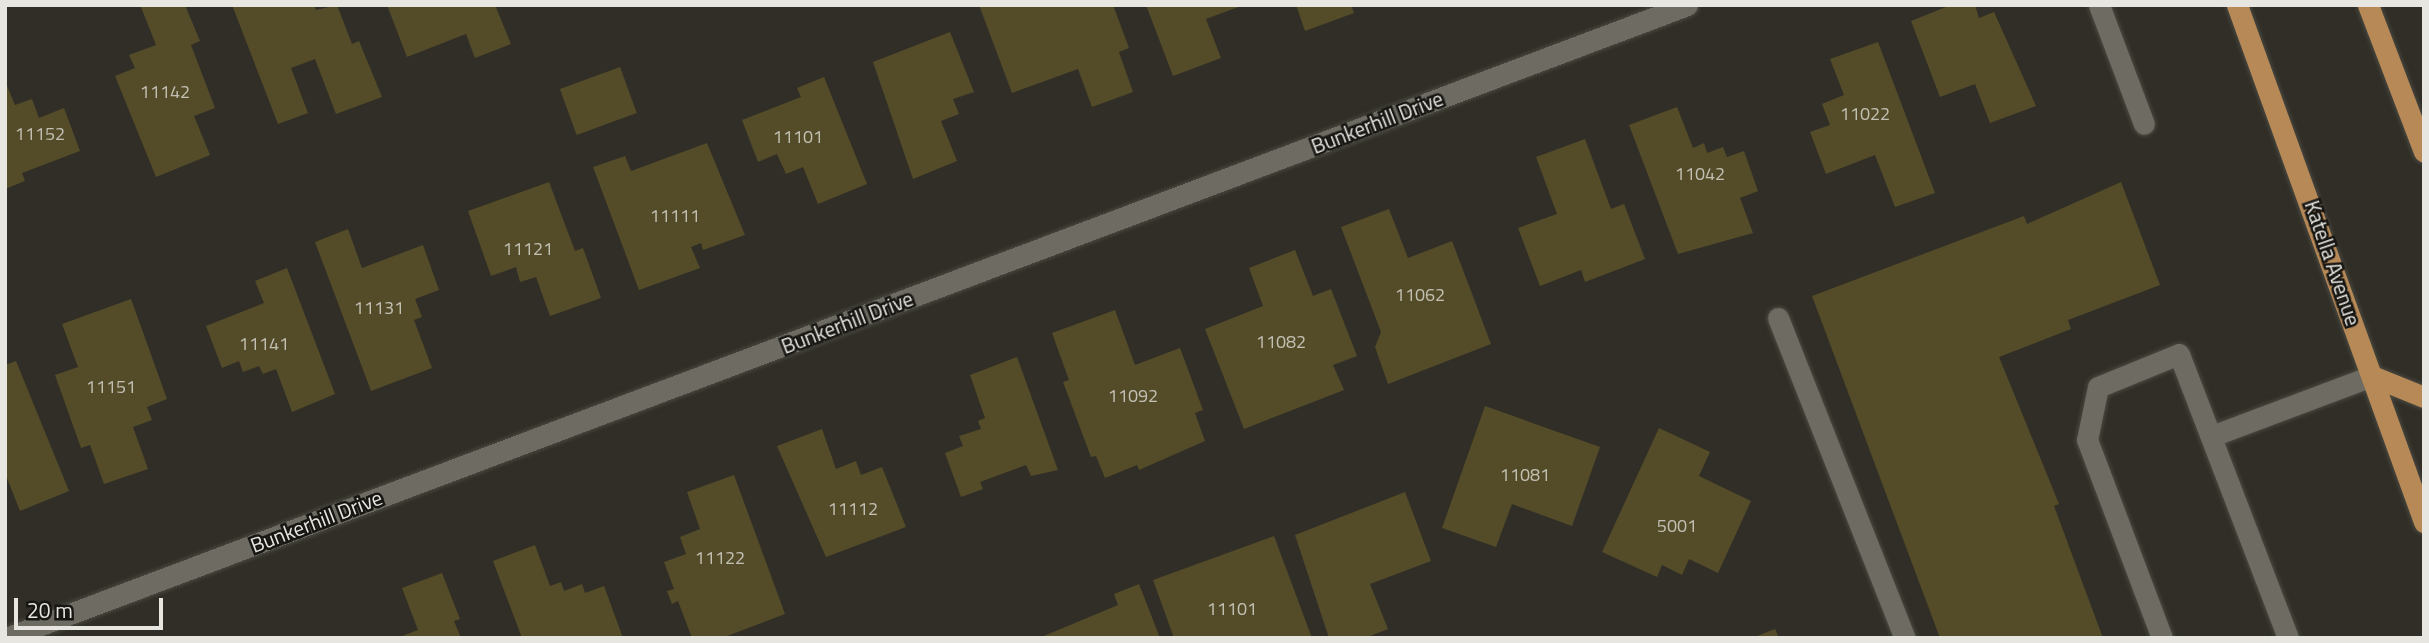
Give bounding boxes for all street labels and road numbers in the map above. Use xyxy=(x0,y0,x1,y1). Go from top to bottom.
street label: Bunkerhill Drive xyxy=(1308,85,1446,159)
street label: Katella Avenue xyxy=(2300,197,2366,329)
street label: Bunkerhill Drive xyxy=(778,285,916,359)
street label: Bunkerhill Drive xyxy=(247,484,385,558)

